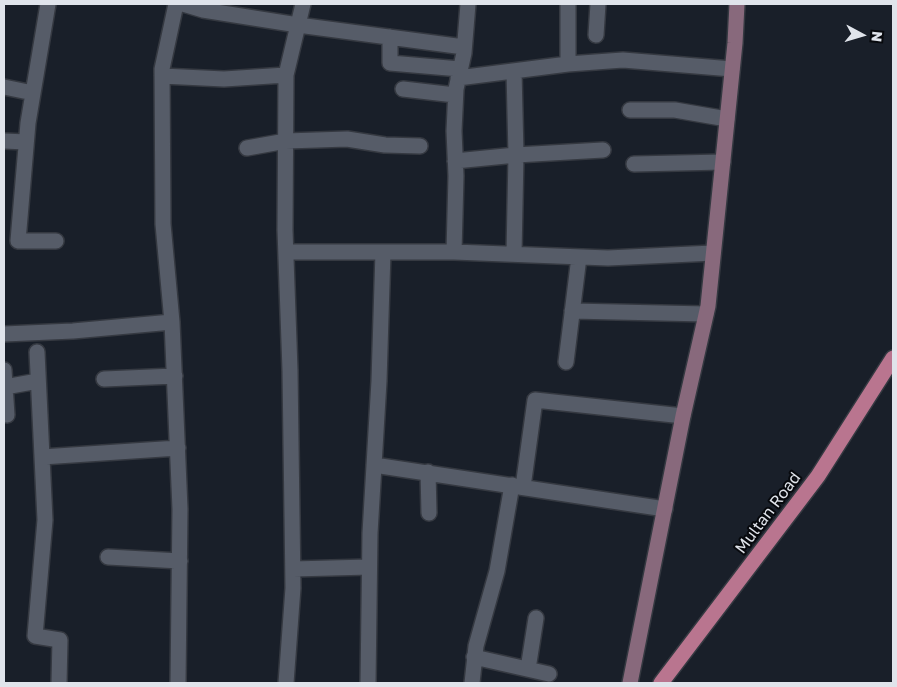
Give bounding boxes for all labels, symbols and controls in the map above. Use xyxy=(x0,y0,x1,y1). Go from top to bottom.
north arrow xyxy=(837,10,887,60)
text: N xyxy=(868,30,886,43)
street label: Multan Road xyxy=(731,469,805,557)

